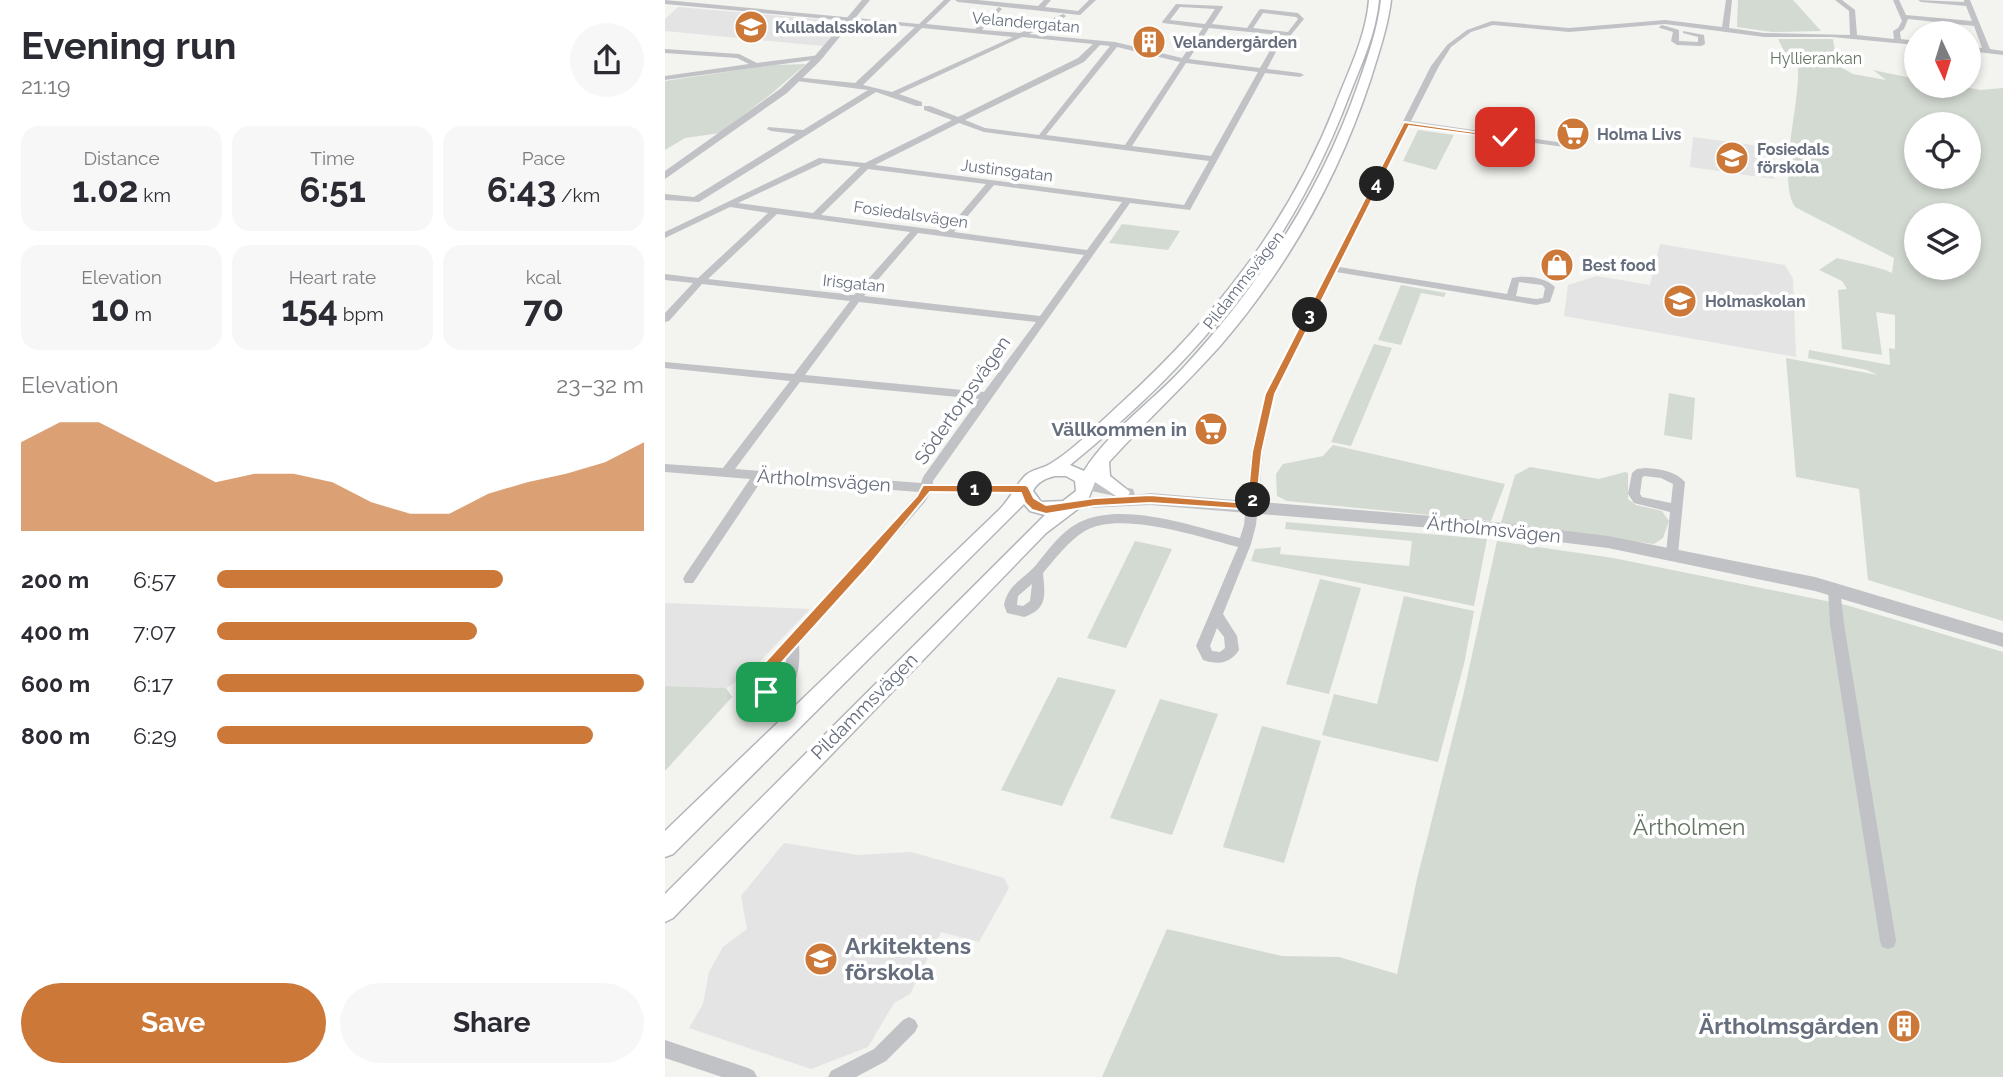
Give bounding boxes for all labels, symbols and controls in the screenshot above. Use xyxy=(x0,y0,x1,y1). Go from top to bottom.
school or university icon: Kulladalsskolan xyxy=(732,8,770,46)
street label: Velandergatan xyxy=(971,8,1081,37)
place label: Kulladalsskolan xyxy=(775,18,897,37)
north arrow xyxy=(1904,21,1981,98)
map controls xyxy=(1904,21,1981,280)
text: Evening run xyxy=(21,23,236,68)
button: share xyxy=(570,23,644,97)
building icon: Velandergården xyxy=(1130,23,1168,61)
place label: Velandergården xyxy=(1173,33,1297,52)
park label: Hyllierankan xyxy=(1770,49,1862,68)
text: 21:19 xyxy=(21,72,70,99)
pin xyxy=(1475,107,1535,167)
button: locate xyxy=(1904,112,1981,189)
supermarket icon: Holma Livs xyxy=(1554,115,1592,153)
icon: check xyxy=(1486,118,1524,156)
place label: Holma Livs xyxy=(1597,125,1681,144)
school or university icon: Fosiedals förskola xyxy=(1713,139,1751,177)
place label: Fosiedals förskola xyxy=(1757,140,1830,177)
text: Distance xyxy=(83,147,160,169)
text: Time xyxy=(310,147,355,169)
text: Pace xyxy=(522,147,565,169)
street label: Justinsgatan xyxy=(960,155,1054,186)
pin: 4 xyxy=(1359,166,1395,202)
text: 1.02 xyxy=(72,169,139,210)
text: 6:51 xyxy=(299,169,366,210)
text: 6:43 xyxy=(487,169,556,210)
text: 4 xyxy=(1371,172,1382,194)
text: km xyxy=(139,184,171,206)
text: /km xyxy=(556,184,600,206)
street label: Fosiedalsvägen xyxy=(853,197,969,232)
button: layers xyxy=(1904,203,1981,280)
street label: Pildammsvägen xyxy=(1199,228,1288,333)
shop icon: Best food xyxy=(1538,246,1576,284)
place label: Best food xyxy=(1582,256,1656,275)
text: Elevation xyxy=(81,266,162,288)
text: Heart rate xyxy=(289,266,376,288)
text: kcal xyxy=(526,266,561,288)
street label: Irisgatan xyxy=(822,271,886,296)
school or university icon: Holmaskolan xyxy=(1661,282,1699,320)
text: 10 xyxy=(91,288,130,329)
text: 154 xyxy=(281,288,338,329)
text: 70 xyxy=(523,288,564,329)
place label: Holmaskolan xyxy=(1705,292,1806,311)
pin: 3 xyxy=(1293,298,1327,332)
text: m xyxy=(130,303,152,325)
text: bpm xyxy=(338,303,384,325)
text: 3 xyxy=(1304,303,1315,325)
street label: Södertorpsvägen xyxy=(910,332,1014,468)
text: Elevation xyxy=(21,371,119,398)
text: 23–32 m xyxy=(556,371,644,398)
supermarket icon: Vällkommen in xyxy=(1192,410,1230,448)
place label: Vällkommen in xyxy=(1051,418,1187,440)
street label: Ärtholmsvägen xyxy=(756,464,892,496)
pin: 1 xyxy=(957,472,993,506)
text: 1 xyxy=(970,477,979,499)
pin: 2 xyxy=(1235,482,1271,518)
text: 2 xyxy=(1247,488,1258,510)
street label: Ärtholmsvägen xyxy=(1426,511,1562,547)
text: 200 m xyxy=(21,566,89,593)
text: 6:57 xyxy=(133,566,176,593)
text: 400 m xyxy=(21,618,89,645)
text: 7:07 xyxy=(133,618,176,645)
street label: Pildammsvägen xyxy=(806,648,922,764)
pin xyxy=(736,662,796,722)
text: 600 m xyxy=(21,670,90,697)
text: 6:17 xyxy=(133,670,173,697)
icon: arrive xyxy=(747,673,785,711)
text: 800 m xyxy=(21,722,90,749)
text: 6:29 xyxy=(133,722,177,749)
park label: Ärtholmen xyxy=(1633,813,1745,840)
place label: Arkitektens förskola xyxy=(845,932,971,985)
school or university icon: Arkitektens förskola xyxy=(802,940,840,978)
button: Save xyxy=(21,983,326,1063)
button: Share xyxy=(340,983,644,1063)
building icon: Ärtholmsgården xyxy=(1885,1007,1923,1045)
place label: Ärtholmsgården xyxy=(1699,1012,1879,1039)

